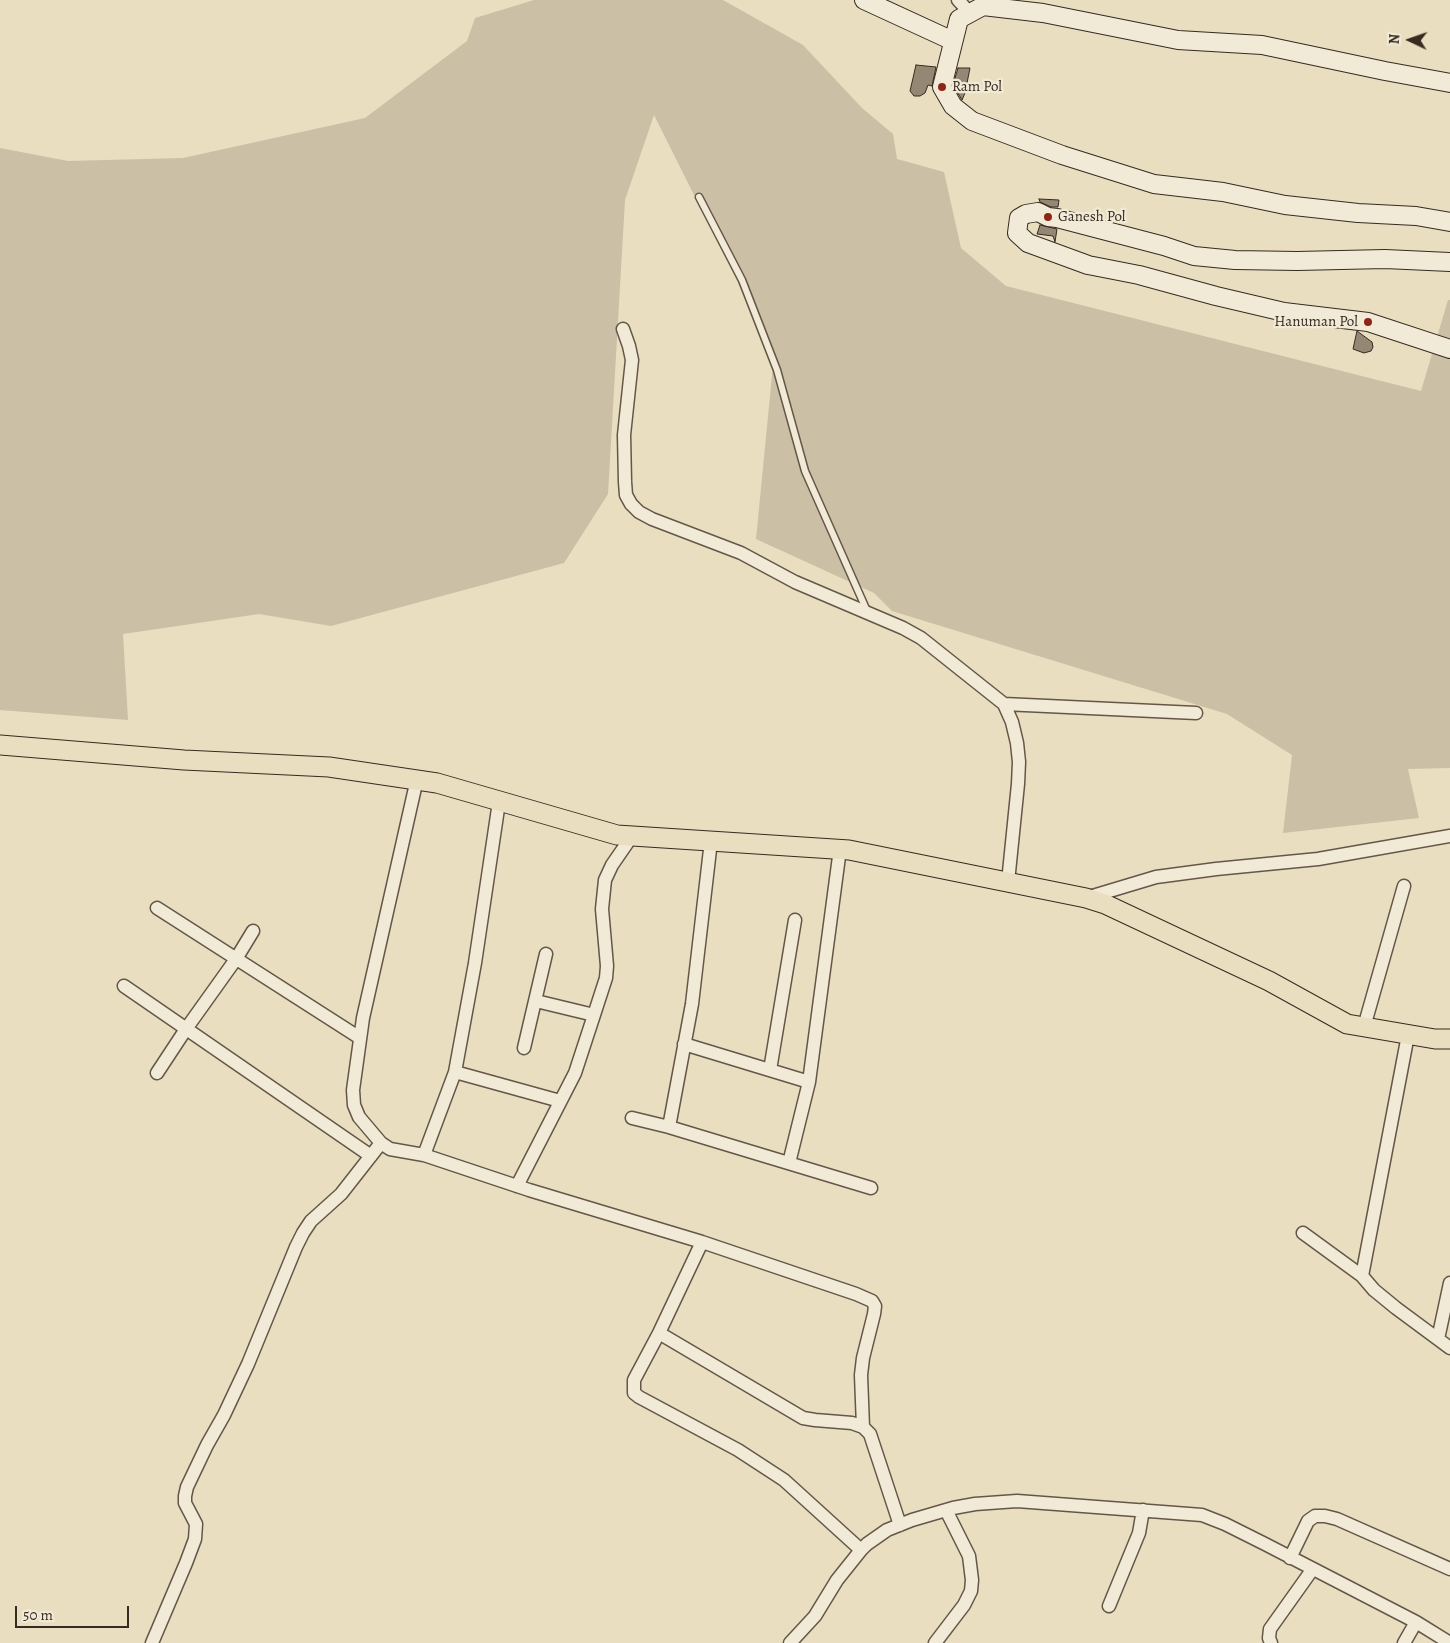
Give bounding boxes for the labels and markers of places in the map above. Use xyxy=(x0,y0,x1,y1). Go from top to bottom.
place label: Ram Pol xyxy=(952,78,1002,96)
marker: Ram Pol xyxy=(936,81,948,93)
place label: Ganesh Pol xyxy=(1058,208,1126,226)
marker: Ganesh Pol xyxy=(1042,211,1054,223)
place label: Hanuman Pol xyxy=(1274,313,1358,331)
marker: Hanuman Pol xyxy=(1362,316,1374,328)

